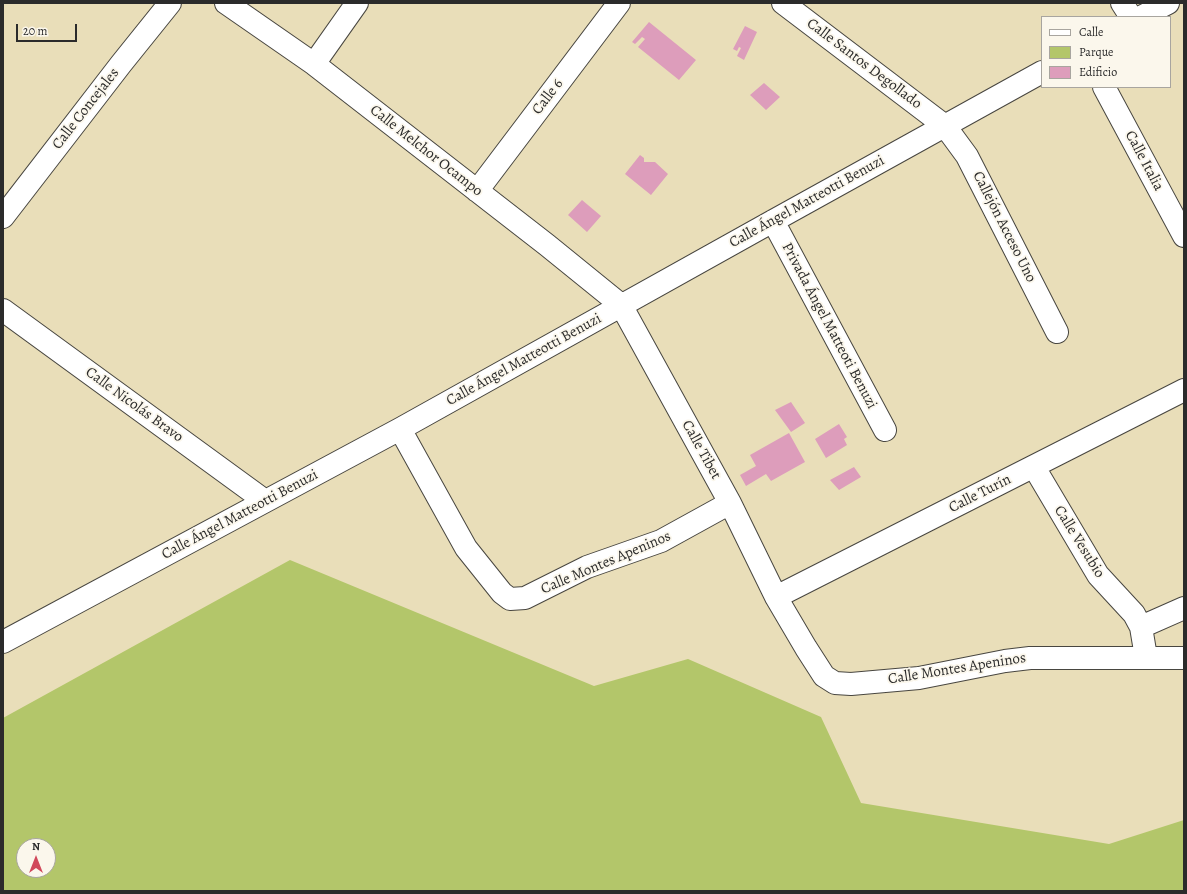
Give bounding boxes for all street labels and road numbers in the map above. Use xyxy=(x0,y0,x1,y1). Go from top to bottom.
street label: Calle Santos Degollado xyxy=(803,15,925,113)
street label: Calle Concejales xyxy=(49,65,123,153)
street label: Calle 6 xyxy=(529,75,567,119)
street label: Calle Melchor Ocampo xyxy=(366,101,486,201)
street label: Calle Italia xyxy=(1121,128,1167,194)
street label: Calle Ángel Matteotti Benuzi xyxy=(726,152,888,252)
street label: Callejón Acceso Uno xyxy=(968,168,1040,286)
street label: Privada Ángel Matteoti Benuzi xyxy=(777,240,881,412)
street label: Calle Ángel Matteotti Benuzi xyxy=(443,310,605,410)
street label: Calle Nicolás Bravo xyxy=(82,363,186,447)
street label: Calle Tibet xyxy=(677,417,725,483)
street label: Calle Ángel Matteotti Benuzi xyxy=(159,466,321,564)
street label: Calle Turín xyxy=(946,471,1014,517)
street label: Calle Vesubio xyxy=(1050,503,1108,581)
street label: Calle Montes Apeninos xyxy=(538,527,674,599)
street label: Calle Montes Apeninos xyxy=(887,649,1027,689)

